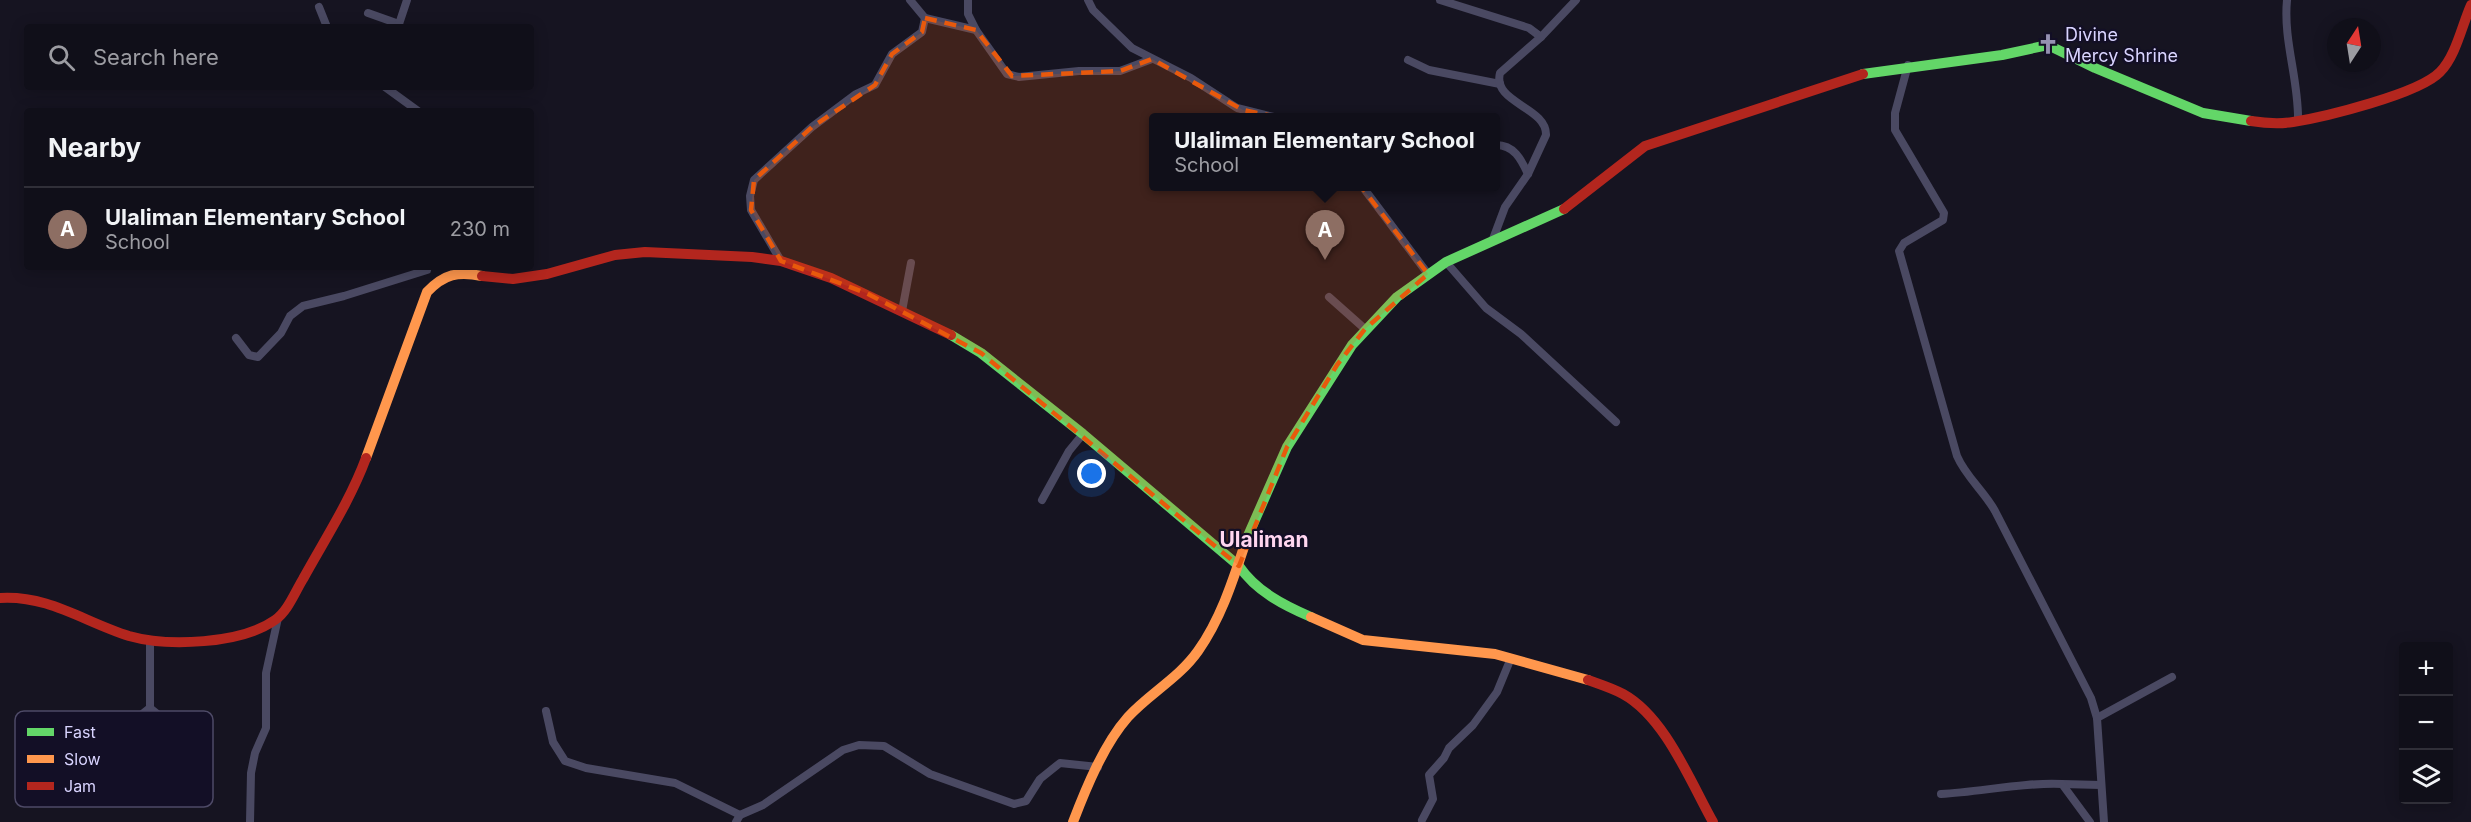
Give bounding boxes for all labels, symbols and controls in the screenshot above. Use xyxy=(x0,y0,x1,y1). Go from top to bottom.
north arrow xyxy=(2327,18,2381,72)
search box xyxy=(24,24,534,90)
place label: Divine Mercy Shrine xyxy=(2065,24,2178,66)
church icon: Divine Mercy Shrine xyxy=(2036,32,2060,56)
icon: search xyxy=(45,41,78,74)
text: Search here xyxy=(93,44,219,70)
popup xyxy=(1149,113,1500,191)
text: Ulaliman Elementary School xyxy=(1174,127,1475,153)
text: Nearby xyxy=(48,132,141,163)
text: School xyxy=(1174,153,1239,177)
text: Ulaliman Elementary School xyxy=(105,204,406,230)
pin: A xyxy=(1306,210,1344,260)
text: A xyxy=(60,217,75,241)
text: 230 m xyxy=(450,217,510,241)
text: School xyxy=(105,230,170,254)
your location xyxy=(1077,459,1106,488)
district label: Ulaliman xyxy=(1219,527,1309,552)
map controls xyxy=(2399,642,2453,804)
button: + xyxy=(2399,642,2453,696)
button: − xyxy=(2399,696,2453,750)
legend xyxy=(15,711,213,807)
text: Fast xyxy=(64,722,96,742)
text: Slow xyxy=(64,749,101,769)
button: layers xyxy=(2399,750,2453,804)
text: Jam xyxy=(64,776,96,796)

